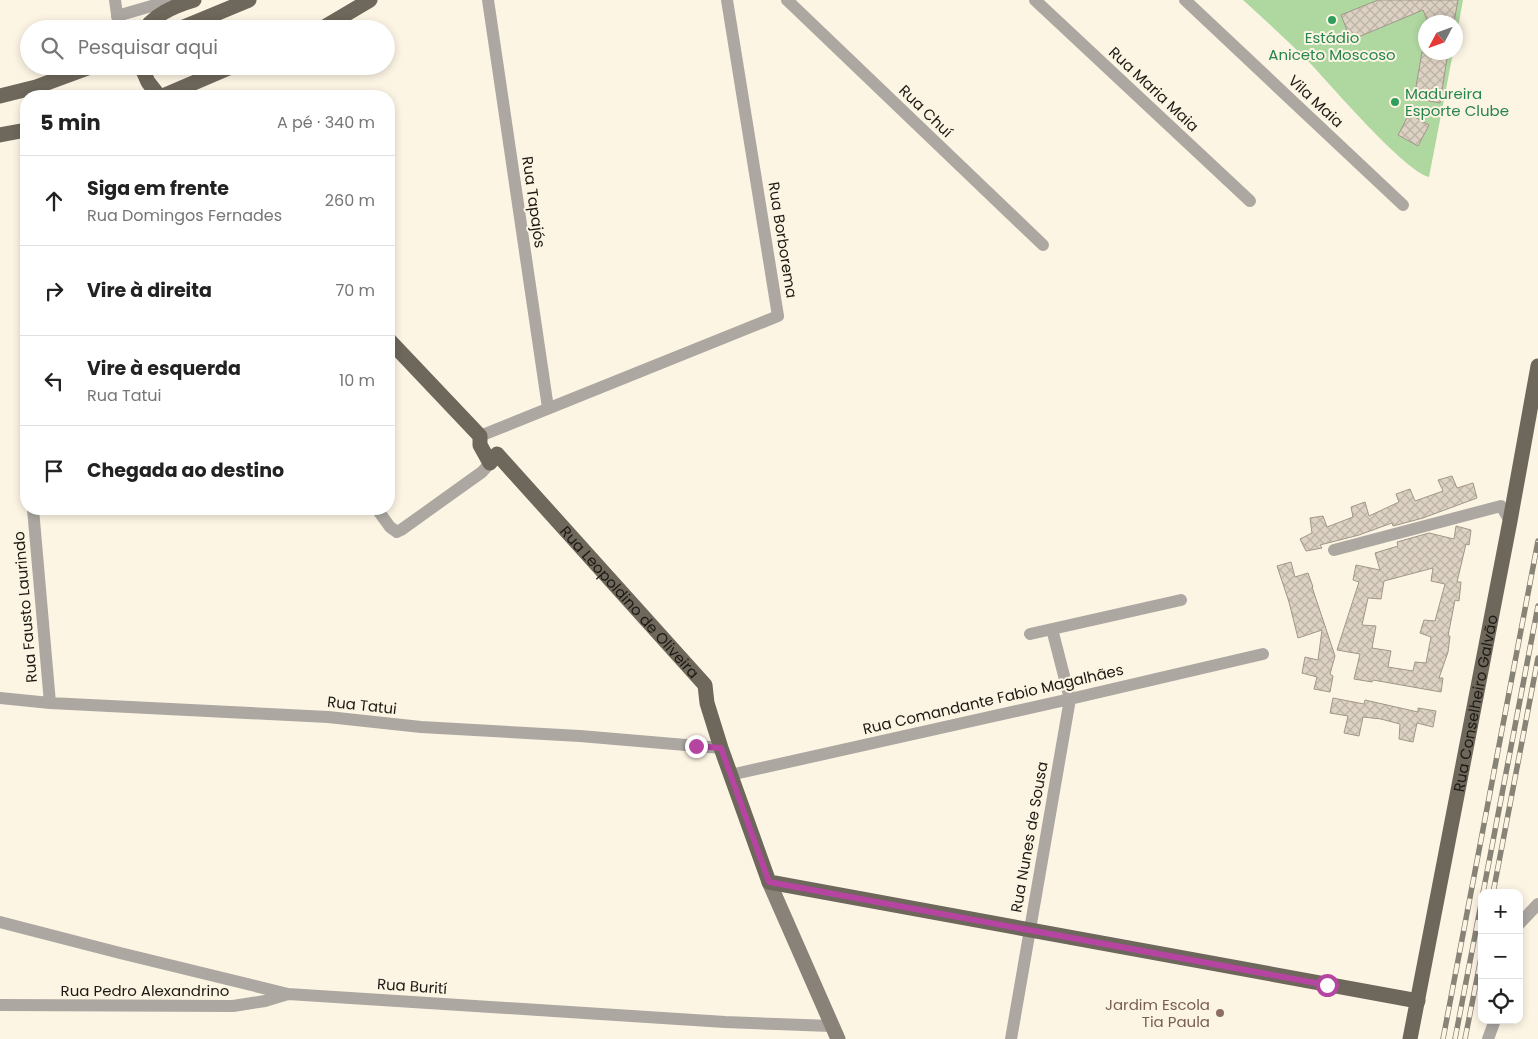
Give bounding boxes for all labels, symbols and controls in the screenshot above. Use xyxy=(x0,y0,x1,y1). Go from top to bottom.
marker: Estádio Aniceto Moscoso xyxy=(1326,14,1338,26)
north arrow xyxy=(1418,15,1463,60)
search box xyxy=(20,20,395,75)
place label: Estádio Aniceto Moscoso xyxy=(1268,27,1396,65)
icon: search xyxy=(38,34,66,62)
text: Pesquisar aqui xyxy=(78,34,218,61)
street label: Rua Maria Maia xyxy=(1104,42,1204,136)
street label: Vila Maia xyxy=(1284,70,1348,132)
street label: Rua Chuí xyxy=(894,80,958,142)
place label: Madureira Esporte Clube xyxy=(1405,83,1509,121)
marker: Madureira Esporte Clube xyxy=(1389,96,1401,108)
text: 5 min xyxy=(40,108,101,137)
text: A pé · 340 m xyxy=(277,111,375,134)
street label: Rua Tapajós xyxy=(517,155,551,249)
text: Siga em frente xyxy=(87,175,229,202)
street label: Rua Borborema xyxy=(763,180,803,300)
icon: ahead xyxy=(40,187,68,215)
text: 260 m xyxy=(325,189,375,212)
text: Rua Domingos Fernades xyxy=(87,204,282,227)
icon: right xyxy=(40,277,68,305)
text: Vire à direita xyxy=(87,277,212,304)
text: 70 m xyxy=(335,279,375,302)
text: Vire à esquerda xyxy=(87,355,241,382)
icon: left xyxy=(40,367,68,395)
text: 10 m xyxy=(339,369,375,392)
text: Rua Tatui xyxy=(87,384,162,407)
icon: arrive xyxy=(40,457,68,485)
text: Chegada ao destino xyxy=(87,457,284,484)
street label: Rua Leopoldino de Oliveira xyxy=(556,521,704,683)
street label: Rua Fausto Laurindo xyxy=(8,530,42,684)
street label: Rua Conselheiro Galvão xyxy=(1447,613,1502,794)
street label: Rua Comandante Fabio Magalhães xyxy=(861,659,1126,739)
street label: Rua Tatui xyxy=(326,691,398,719)
route end xyxy=(685,735,708,758)
street label: Rua Nunes de Sousa xyxy=(1005,760,1053,914)
map controls xyxy=(1478,889,1523,1024)
button: + xyxy=(1478,889,1523,934)
button: − xyxy=(1478,934,1523,979)
street label: Rua Burití xyxy=(376,973,448,999)
route start xyxy=(1316,974,1339,997)
button: locate xyxy=(1478,979,1523,1024)
street label: Rua Pedro Alexandrino xyxy=(61,980,229,1001)
place label: Jardim Escola Tia Paula xyxy=(1105,994,1210,1032)
marker: Jardim Escola Tia Paula xyxy=(1214,1007,1226,1019)

